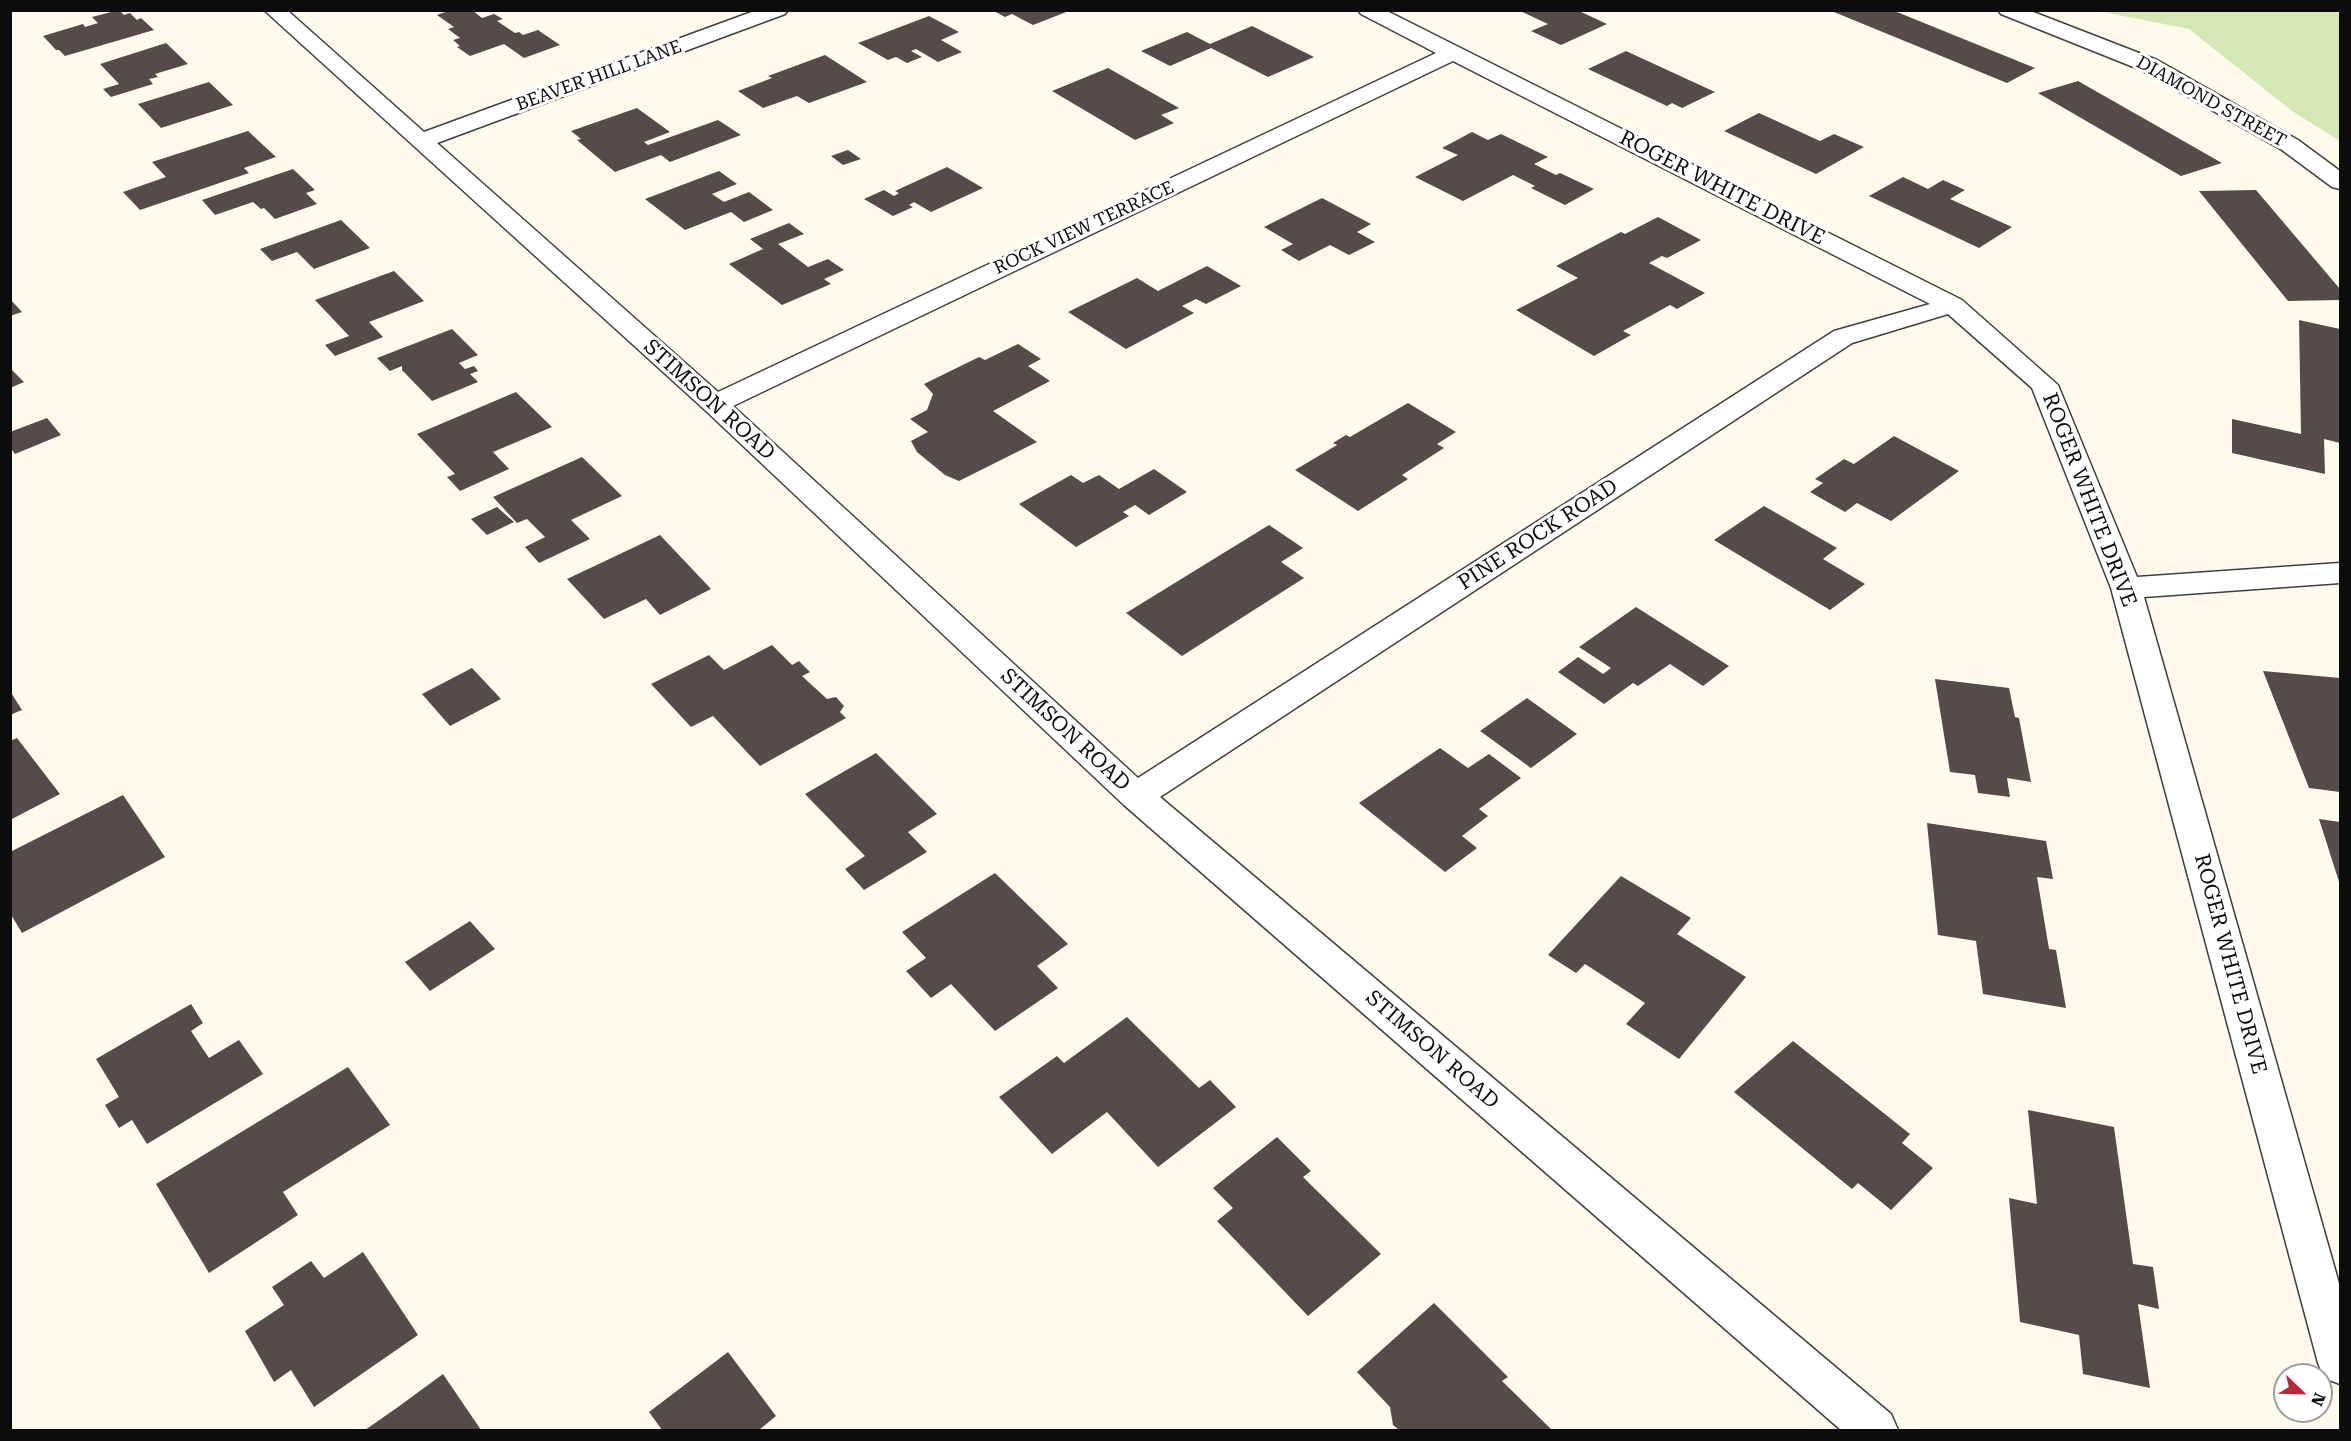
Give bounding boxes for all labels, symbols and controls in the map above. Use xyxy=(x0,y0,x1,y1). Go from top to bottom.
street label: BEAVER HILL LANE xyxy=(513,36,685,116)
street label: DIAMOND STREET xyxy=(2132,52,2290,152)
street label: ROGER WHITE DRIVE xyxy=(1615,125,1829,251)
street label: ROCK VIEW TERRACE xyxy=(990,177,1178,279)
street label: STIMSON ROAD xyxy=(638,334,780,466)
street label: ROGER WHITE DRIVE xyxy=(2037,389,2141,611)
street label: PINE ROCK ROAD xyxy=(1453,474,1623,596)
street label: STIMSON ROAD xyxy=(995,663,1135,797)
street label: ROGER WHITE DRIVE xyxy=(2188,851,2272,1077)
street label: STIMSON ROAD xyxy=(1360,985,1504,1115)
north arrow xyxy=(2273,1363,2333,1423)
text: N xyxy=(2307,1390,2329,1409)

